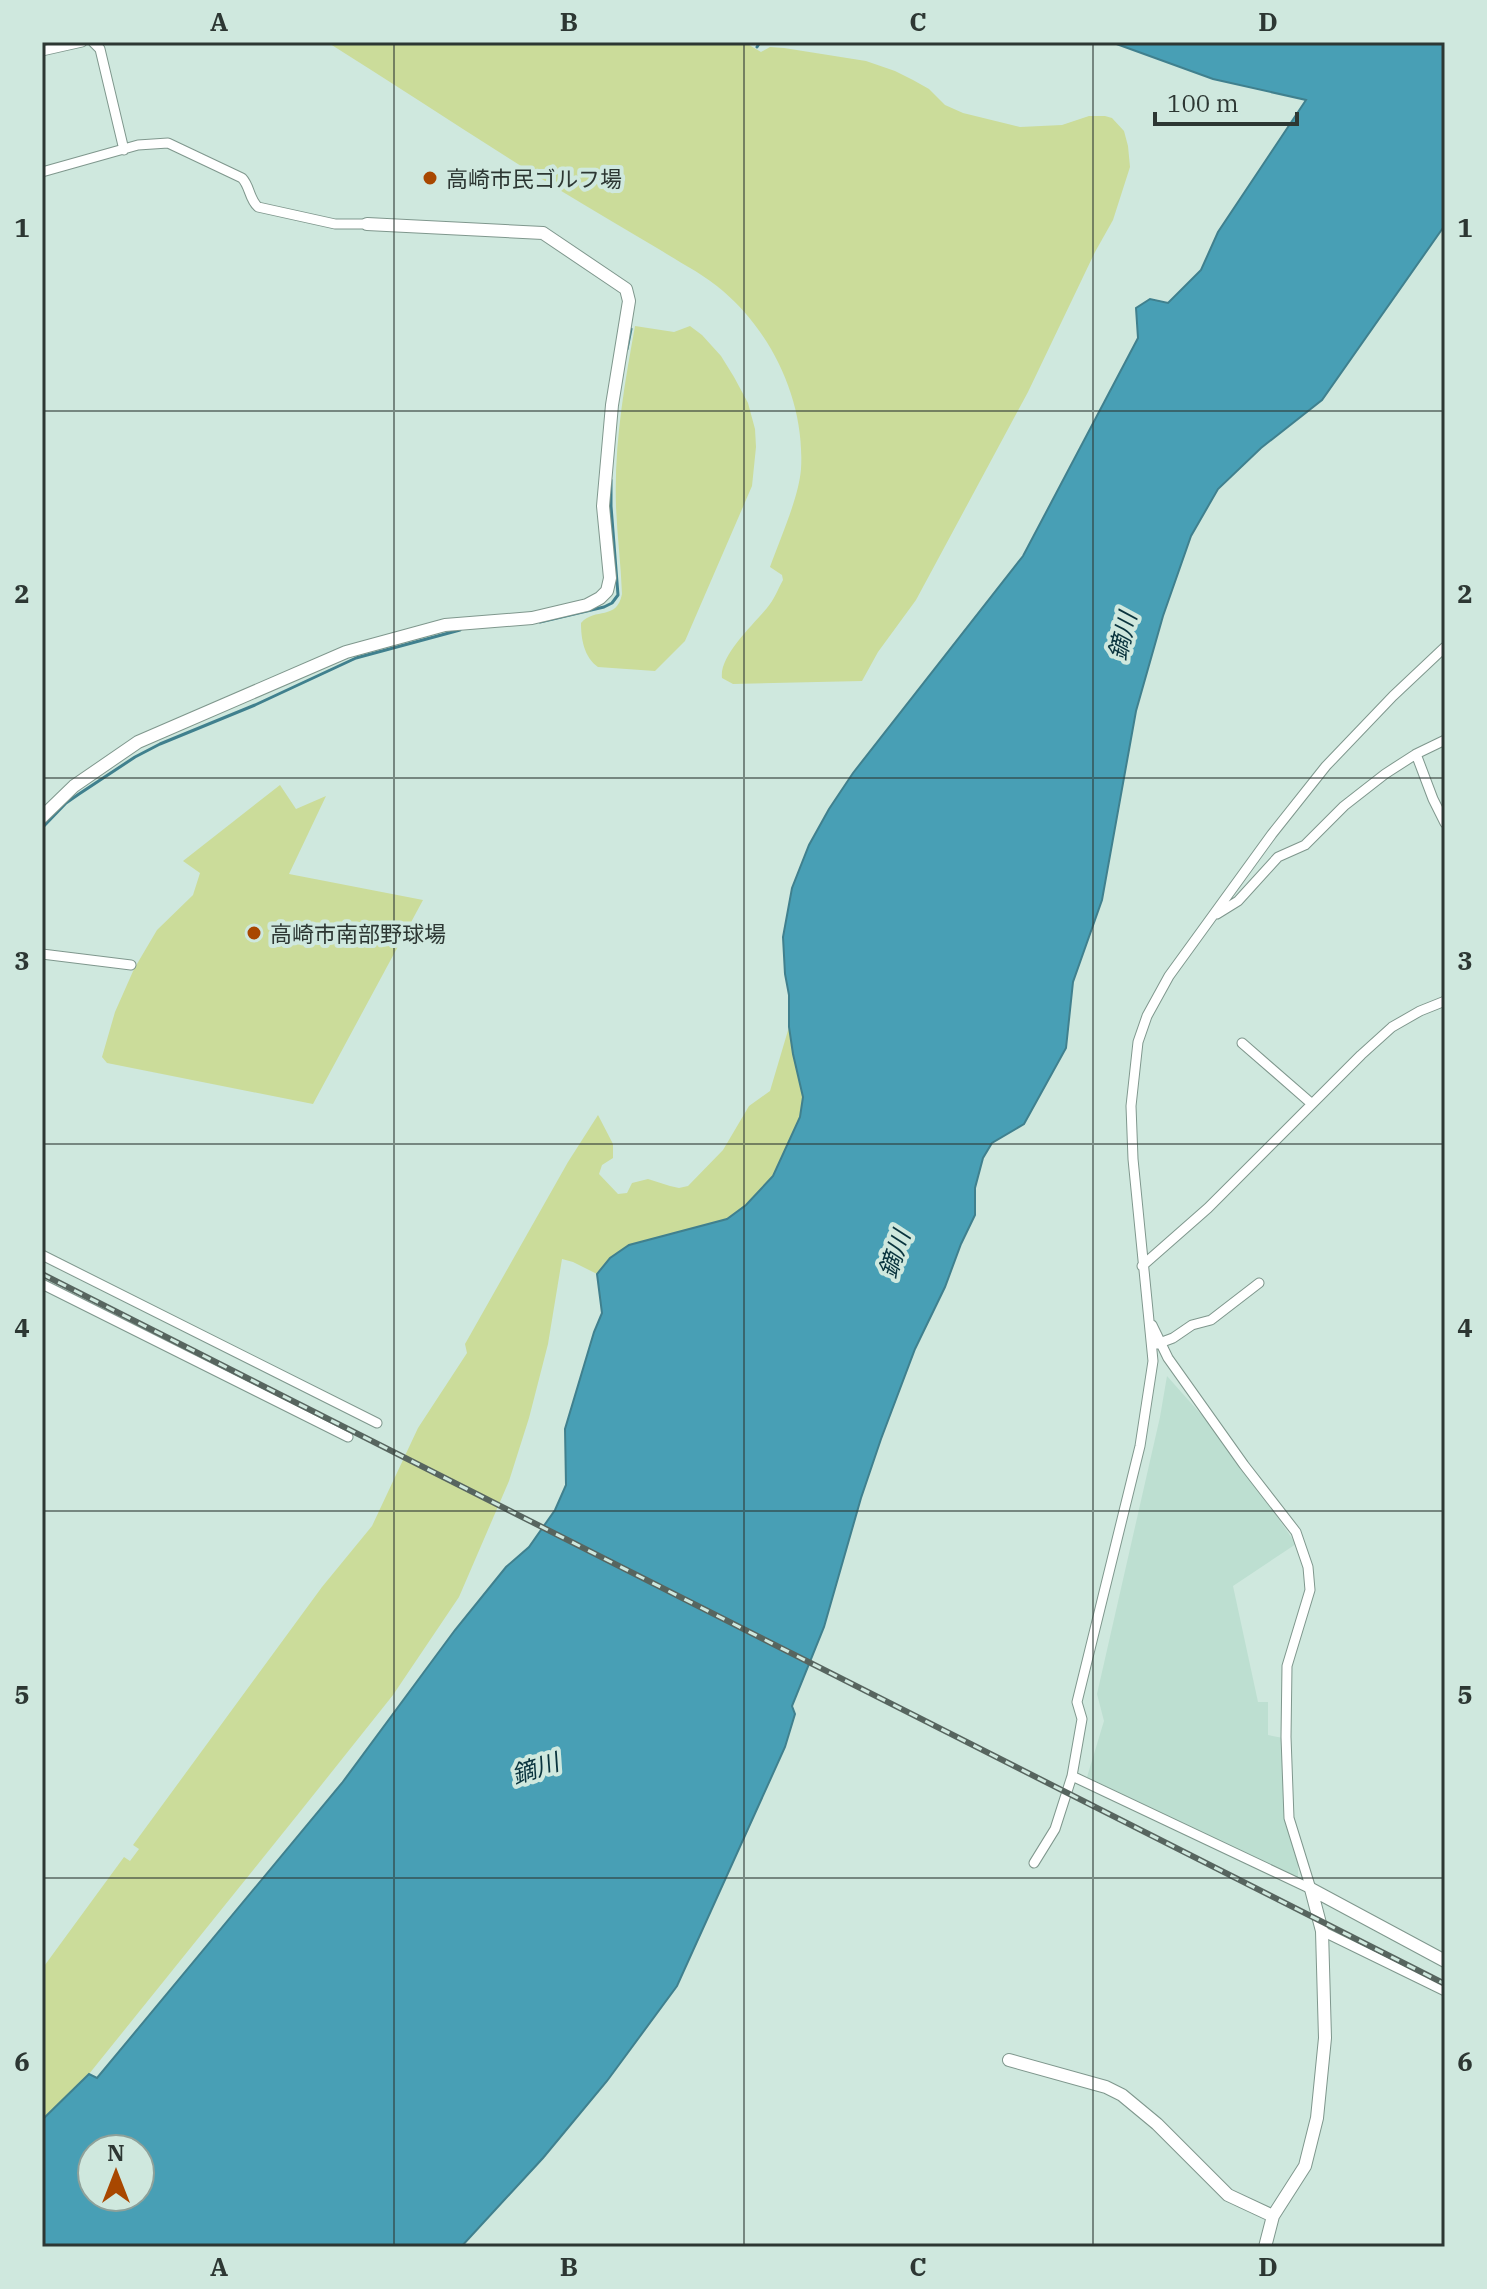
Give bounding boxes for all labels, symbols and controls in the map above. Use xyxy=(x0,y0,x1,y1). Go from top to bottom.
text: A xyxy=(210,4,228,38)
text: B xyxy=(560,4,578,38)
text: C xyxy=(909,4,927,38)
text: D xyxy=(1258,4,1278,38)
scale bar xyxy=(1155,76,1297,126)
text: 100 m xyxy=(1167,87,1239,119)
place label: 高崎市民ゴルフ場 xyxy=(446,164,622,193)
marker: 高崎市民ゴルフ場 xyxy=(421,169,439,187)
text: 1 xyxy=(14,210,30,244)
text: 1 xyxy=(1457,210,1473,244)
text: 2 xyxy=(14,576,30,610)
text: 2 xyxy=(1457,576,1473,610)
water label: 鏑川 xyxy=(1101,606,1144,663)
place label: 高崎市南部野球場 xyxy=(270,919,446,948)
marker: 高崎市南部野球場 xyxy=(245,924,263,942)
text: 3 xyxy=(14,943,30,977)
text: 3 xyxy=(1457,943,1473,977)
water label: 鏑川 xyxy=(871,1223,918,1282)
text: 4 xyxy=(14,1310,30,1344)
text: 4 xyxy=(1457,1310,1473,1344)
text: 5 xyxy=(14,1677,30,1711)
text: 5 xyxy=(1457,1677,1473,1711)
water label: 鏑川 xyxy=(507,1744,566,1791)
text: 6 xyxy=(14,2044,30,2078)
text: 6 xyxy=(1457,2044,1473,2078)
north arrow xyxy=(76,2133,156,2213)
text: N xyxy=(107,2138,125,2167)
text: A xyxy=(210,2249,228,2283)
text: B xyxy=(560,2249,578,2283)
text: C xyxy=(909,2249,927,2283)
text: D xyxy=(1258,2249,1278,2283)

